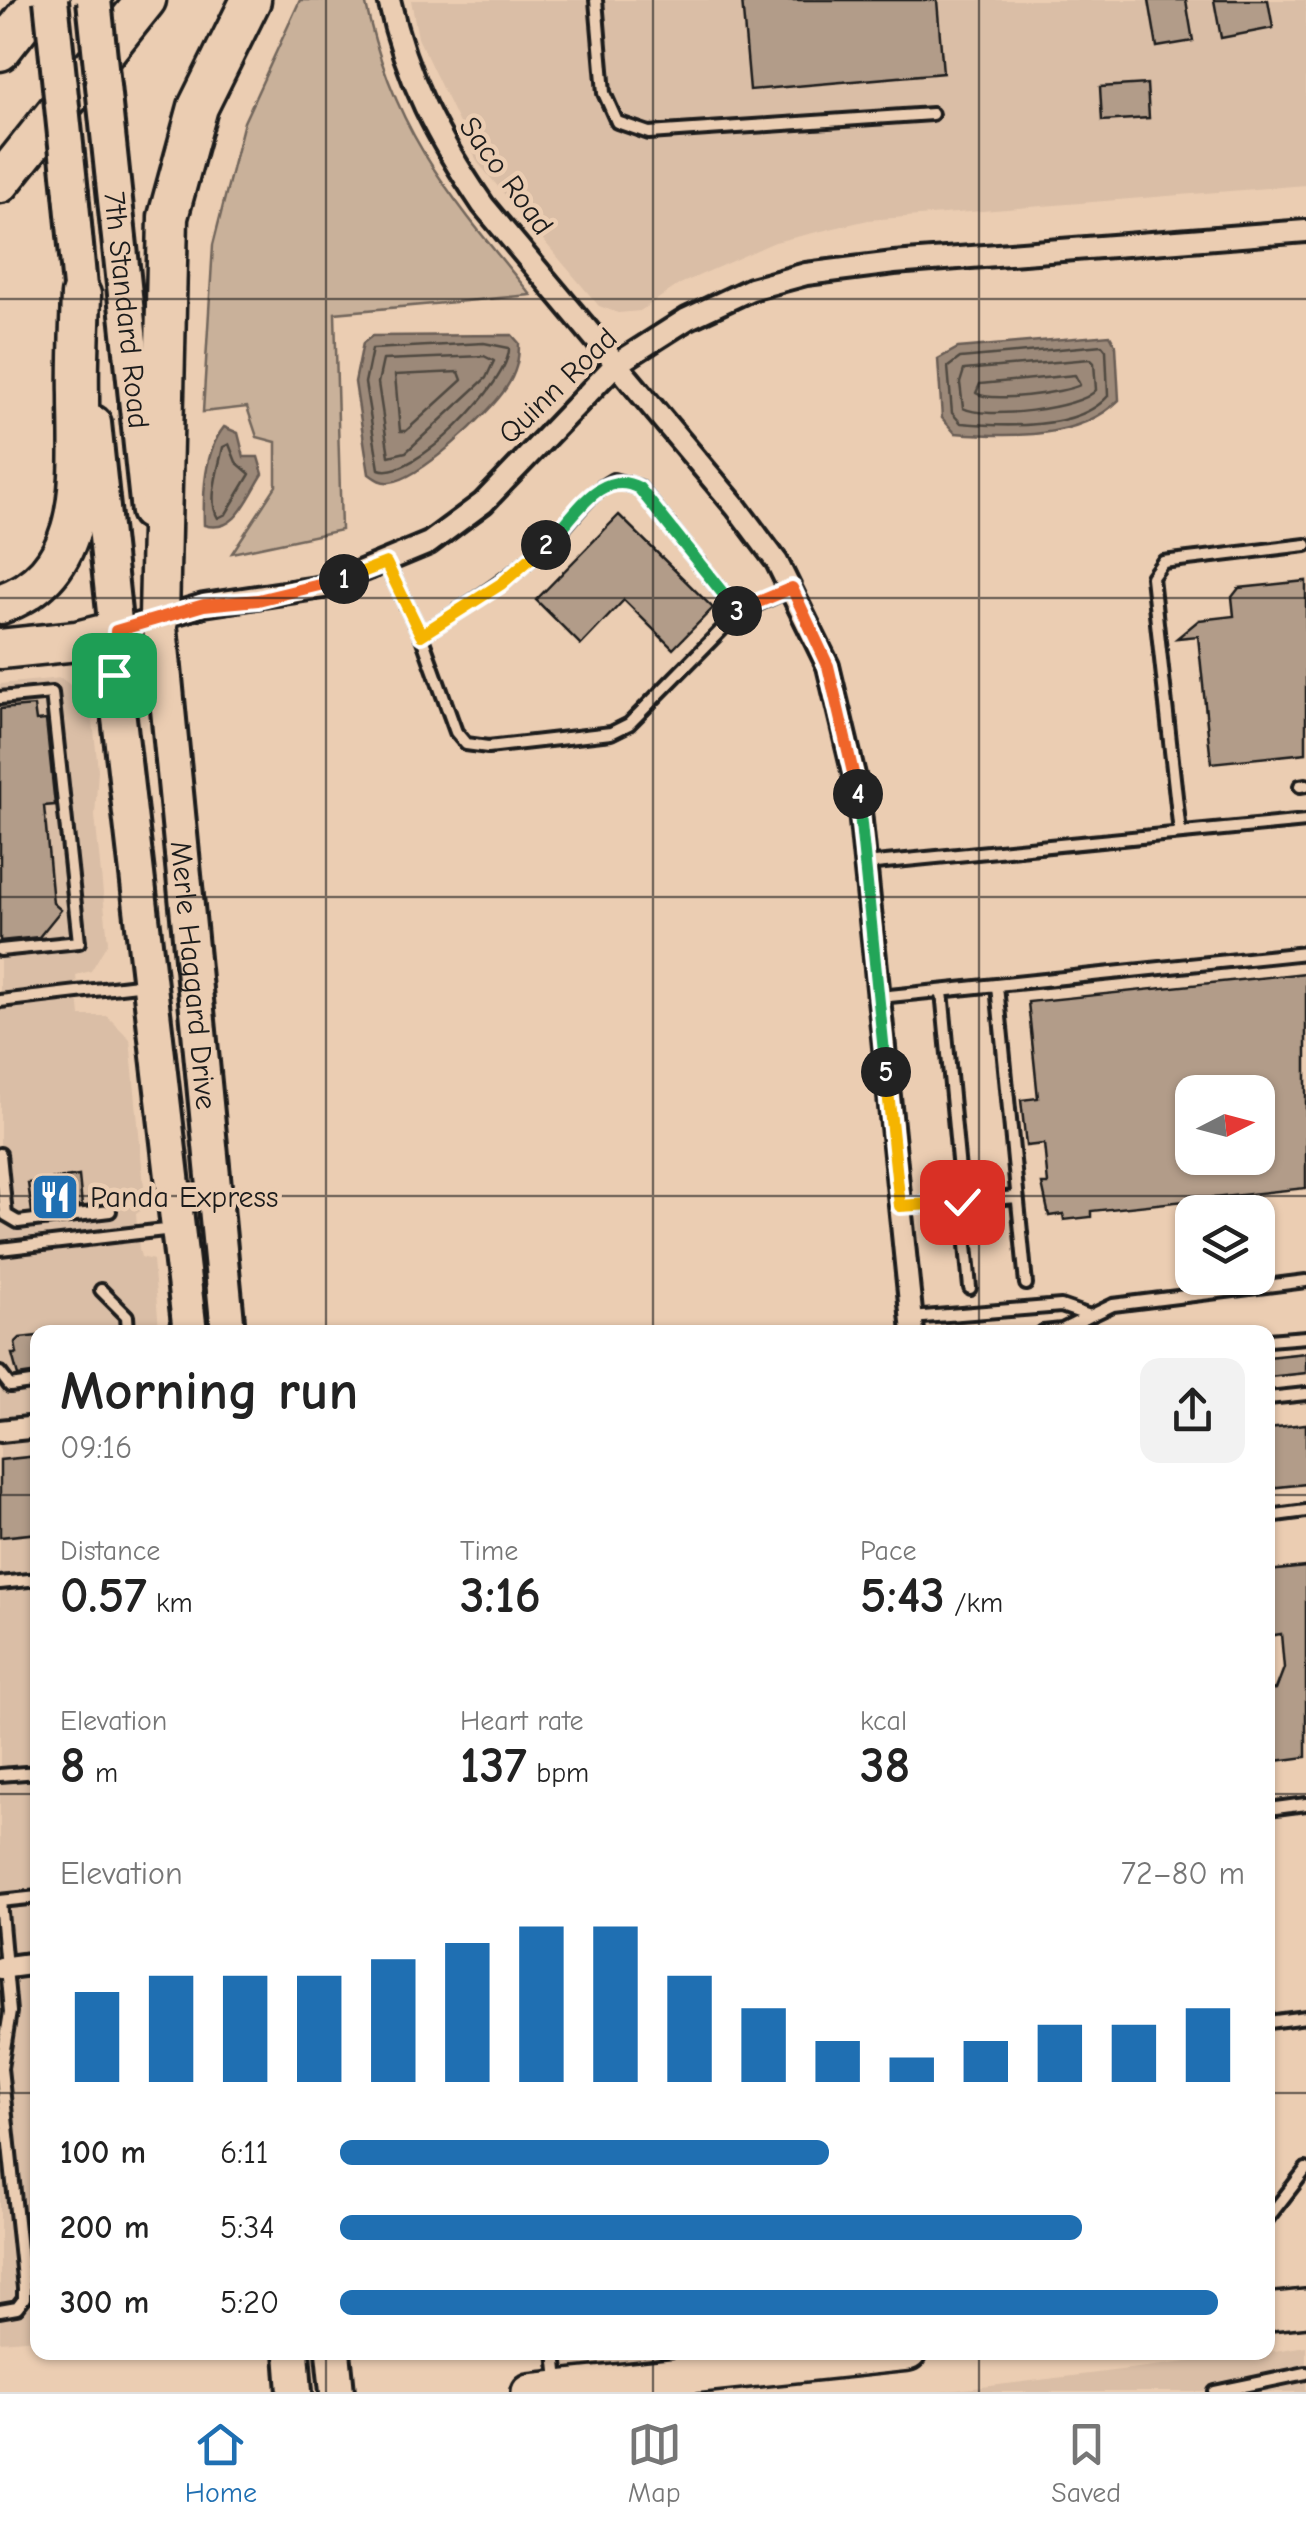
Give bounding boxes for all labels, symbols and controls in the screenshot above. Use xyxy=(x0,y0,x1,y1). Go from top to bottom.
street label: Saco Road xyxy=(452,110,560,242)
street label: 7th Standard Road xyxy=(97,190,157,430)
street label: Quinn Road xyxy=(491,321,625,451)
pin: 2 xyxy=(521,520,571,570)
text: 2 xyxy=(539,529,553,561)
pin: 1 xyxy=(319,554,369,604)
text: 1 xyxy=(338,563,350,595)
pin: 3 xyxy=(712,586,762,636)
text: 3 xyxy=(730,595,744,627)
pin xyxy=(72,633,157,718)
icon: arrive xyxy=(87,648,142,703)
pin: 4 xyxy=(833,769,883,819)
text: 4 xyxy=(851,778,865,810)
street label: Merle Haggard Drive xyxy=(163,839,224,1111)
pin: 5 xyxy=(861,1047,911,1097)
text: 5 xyxy=(879,1056,893,1088)
north arrow xyxy=(1175,1075,1275,1175)
map controls xyxy=(1175,1075,1275,1295)
pin xyxy=(920,1160,1005,1245)
restaurant icon: Panda Express xyxy=(29,1171,81,1223)
icon: check xyxy=(935,1175,990,1230)
place label: Panda Express xyxy=(90,1180,279,1215)
button: layers xyxy=(1175,1195,1275,1295)
button: share xyxy=(1140,1358,1245,1463)
text: Morning run xyxy=(60,1359,358,1423)
text: 09:16 xyxy=(60,1429,132,1466)
text: Distance xyxy=(60,1535,160,1567)
text: Time xyxy=(460,1535,518,1567)
text: Pace xyxy=(860,1535,916,1567)
text: 0.57 xyxy=(60,1567,147,1625)
text: 3:16 xyxy=(460,1567,541,1625)
text: 5:43 xyxy=(860,1567,945,1625)
text: km xyxy=(147,1587,193,1619)
text: /km xyxy=(945,1587,1003,1619)
text: Elevation xyxy=(60,1705,167,1737)
text: Heart rate xyxy=(460,1705,583,1737)
text: kcal xyxy=(860,1705,907,1737)
text: 8 xyxy=(60,1737,86,1795)
text: 137 xyxy=(460,1737,527,1795)
text: 38 xyxy=(860,1737,910,1795)
text: m xyxy=(86,1757,118,1789)
text: bpm xyxy=(527,1757,589,1789)
text: Elevation xyxy=(60,1855,183,1892)
text: 72–80 m xyxy=(1121,1855,1245,1892)
text: 100 m xyxy=(60,2134,146,2171)
text: 6:11 xyxy=(220,2134,268,2171)
text: 200 m xyxy=(60,2209,149,2246)
text: 5:34 xyxy=(220,2209,275,2246)
text: 300 m xyxy=(60,2284,149,2321)
text: 5:20 xyxy=(220,2284,279,2321)
tab: Home xyxy=(185,2417,257,2509)
tab: Map xyxy=(627,2417,682,2509)
tab: Saved xyxy=(1051,2417,1121,2509)

